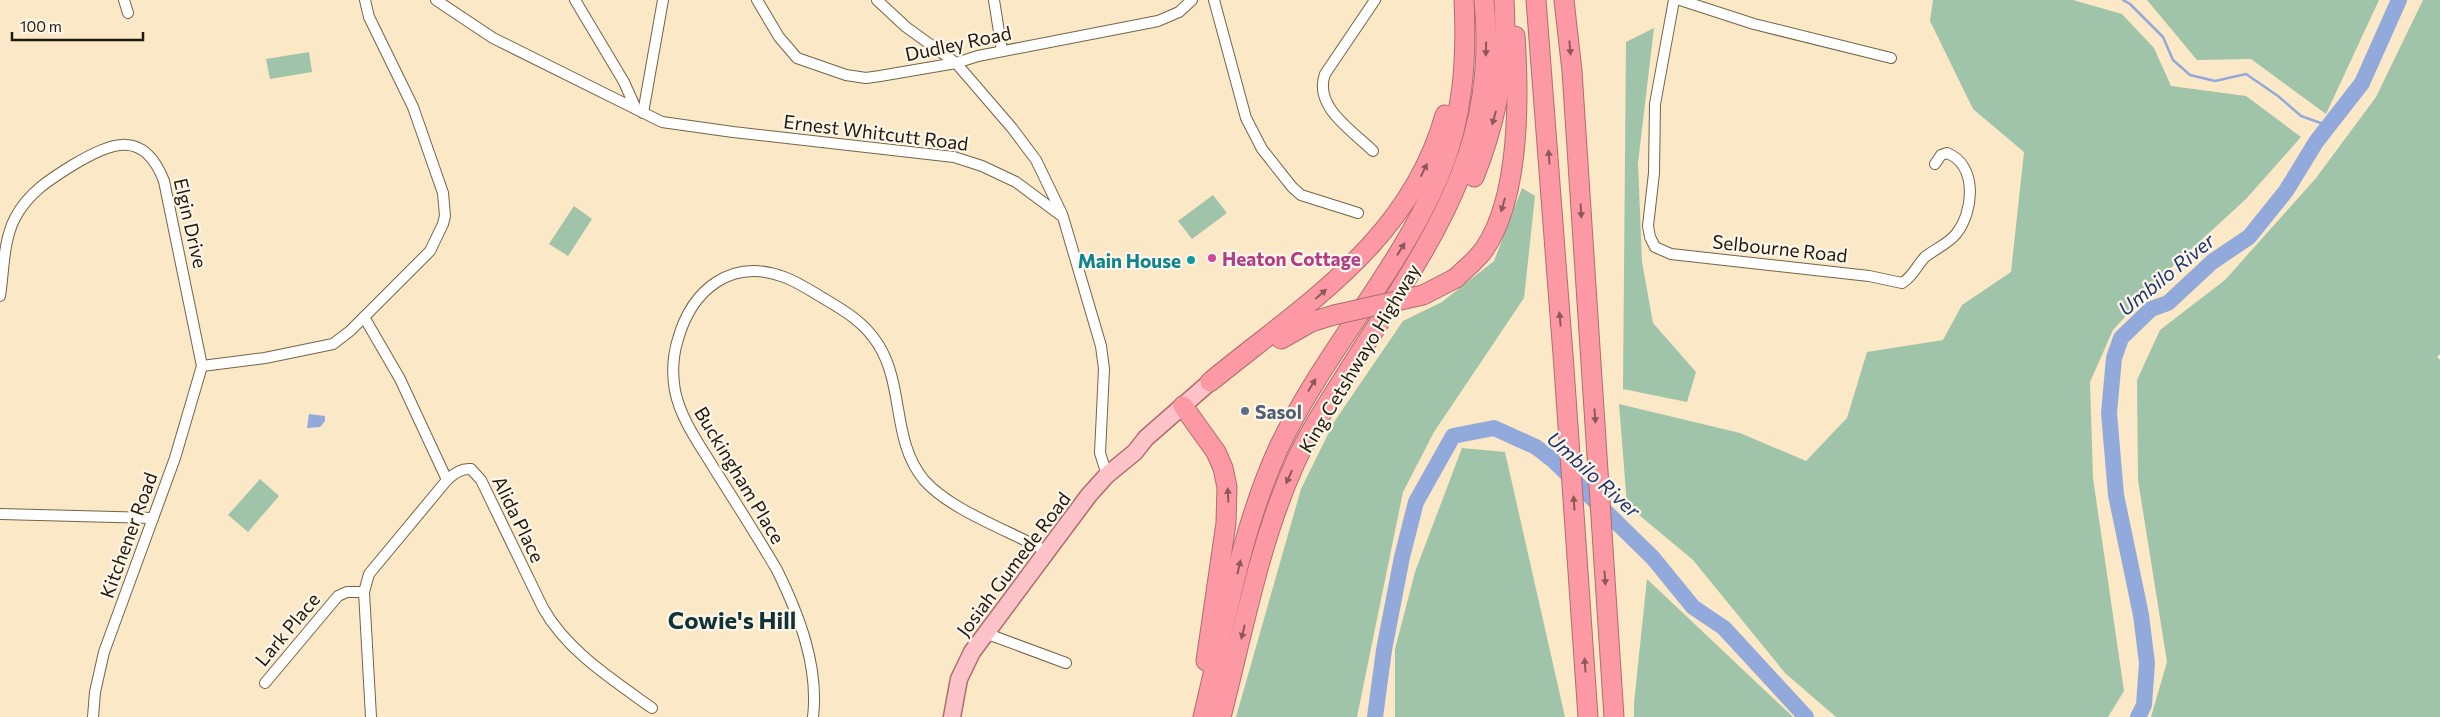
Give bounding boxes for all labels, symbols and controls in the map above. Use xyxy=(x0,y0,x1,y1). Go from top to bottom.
scale bar xyxy=(12,10,144,42)
text: 100 m xyxy=(20,17,62,35)
street label: Dudley Road xyxy=(903,21,1013,65)
one-way arrow xyxy=(1482,41,1490,57)
one-way arrow xyxy=(1566,41,1574,57)
street label: Ernest Whitcutt Road xyxy=(782,109,970,155)
one-way arrow xyxy=(1490,110,1498,125)
one-way arrow xyxy=(1544,149,1552,165)
one-way arrow xyxy=(1420,163,1428,177)
street label: Elgin Drive xyxy=(169,176,213,270)
one-way arrow xyxy=(1499,197,1507,212)
one-way arrow xyxy=(1577,203,1585,219)
water label: Umbilo River xyxy=(2113,227,2220,320)
street label: Selbourne Road xyxy=(1711,229,1849,267)
one-way arrow xyxy=(1396,242,1405,255)
place label: Heaton Cottage xyxy=(1222,247,1361,270)
place label: Main House xyxy=(1078,249,1181,272)
marker: Heaton Cottage xyxy=(1206,252,1218,264)
marker: Main House xyxy=(1185,254,1197,266)
street label: King Cetshwayo Highway xyxy=(1293,259,1425,457)
one-way arrow xyxy=(1315,288,1327,300)
one-way arrow xyxy=(1556,311,1564,327)
one-way arrow xyxy=(1307,378,1317,391)
place label: Sasol xyxy=(1255,400,1302,423)
street label: Buckingham Place xyxy=(690,402,790,548)
marker: Sasol xyxy=(1239,405,1251,417)
one-way arrow xyxy=(1592,408,1600,424)
water label: Umbilo River xyxy=(1542,426,1646,523)
street label: Kitchener Road xyxy=(95,469,161,601)
one-way arrow xyxy=(1285,470,1293,484)
street label: Alida Place xyxy=(488,472,550,566)
street label: Josiah Gumede Road xyxy=(951,487,1075,641)
one-way arrow xyxy=(1223,487,1231,503)
one-way arrow xyxy=(1569,494,1577,510)
one-way arrow xyxy=(1235,560,1243,575)
one-way arrow xyxy=(1602,570,1610,586)
street label: Lark Place xyxy=(250,588,324,670)
district label: Cowie's Hill xyxy=(668,605,796,634)
one-way arrow xyxy=(1239,625,1247,640)
one-way arrow xyxy=(1580,657,1588,673)

